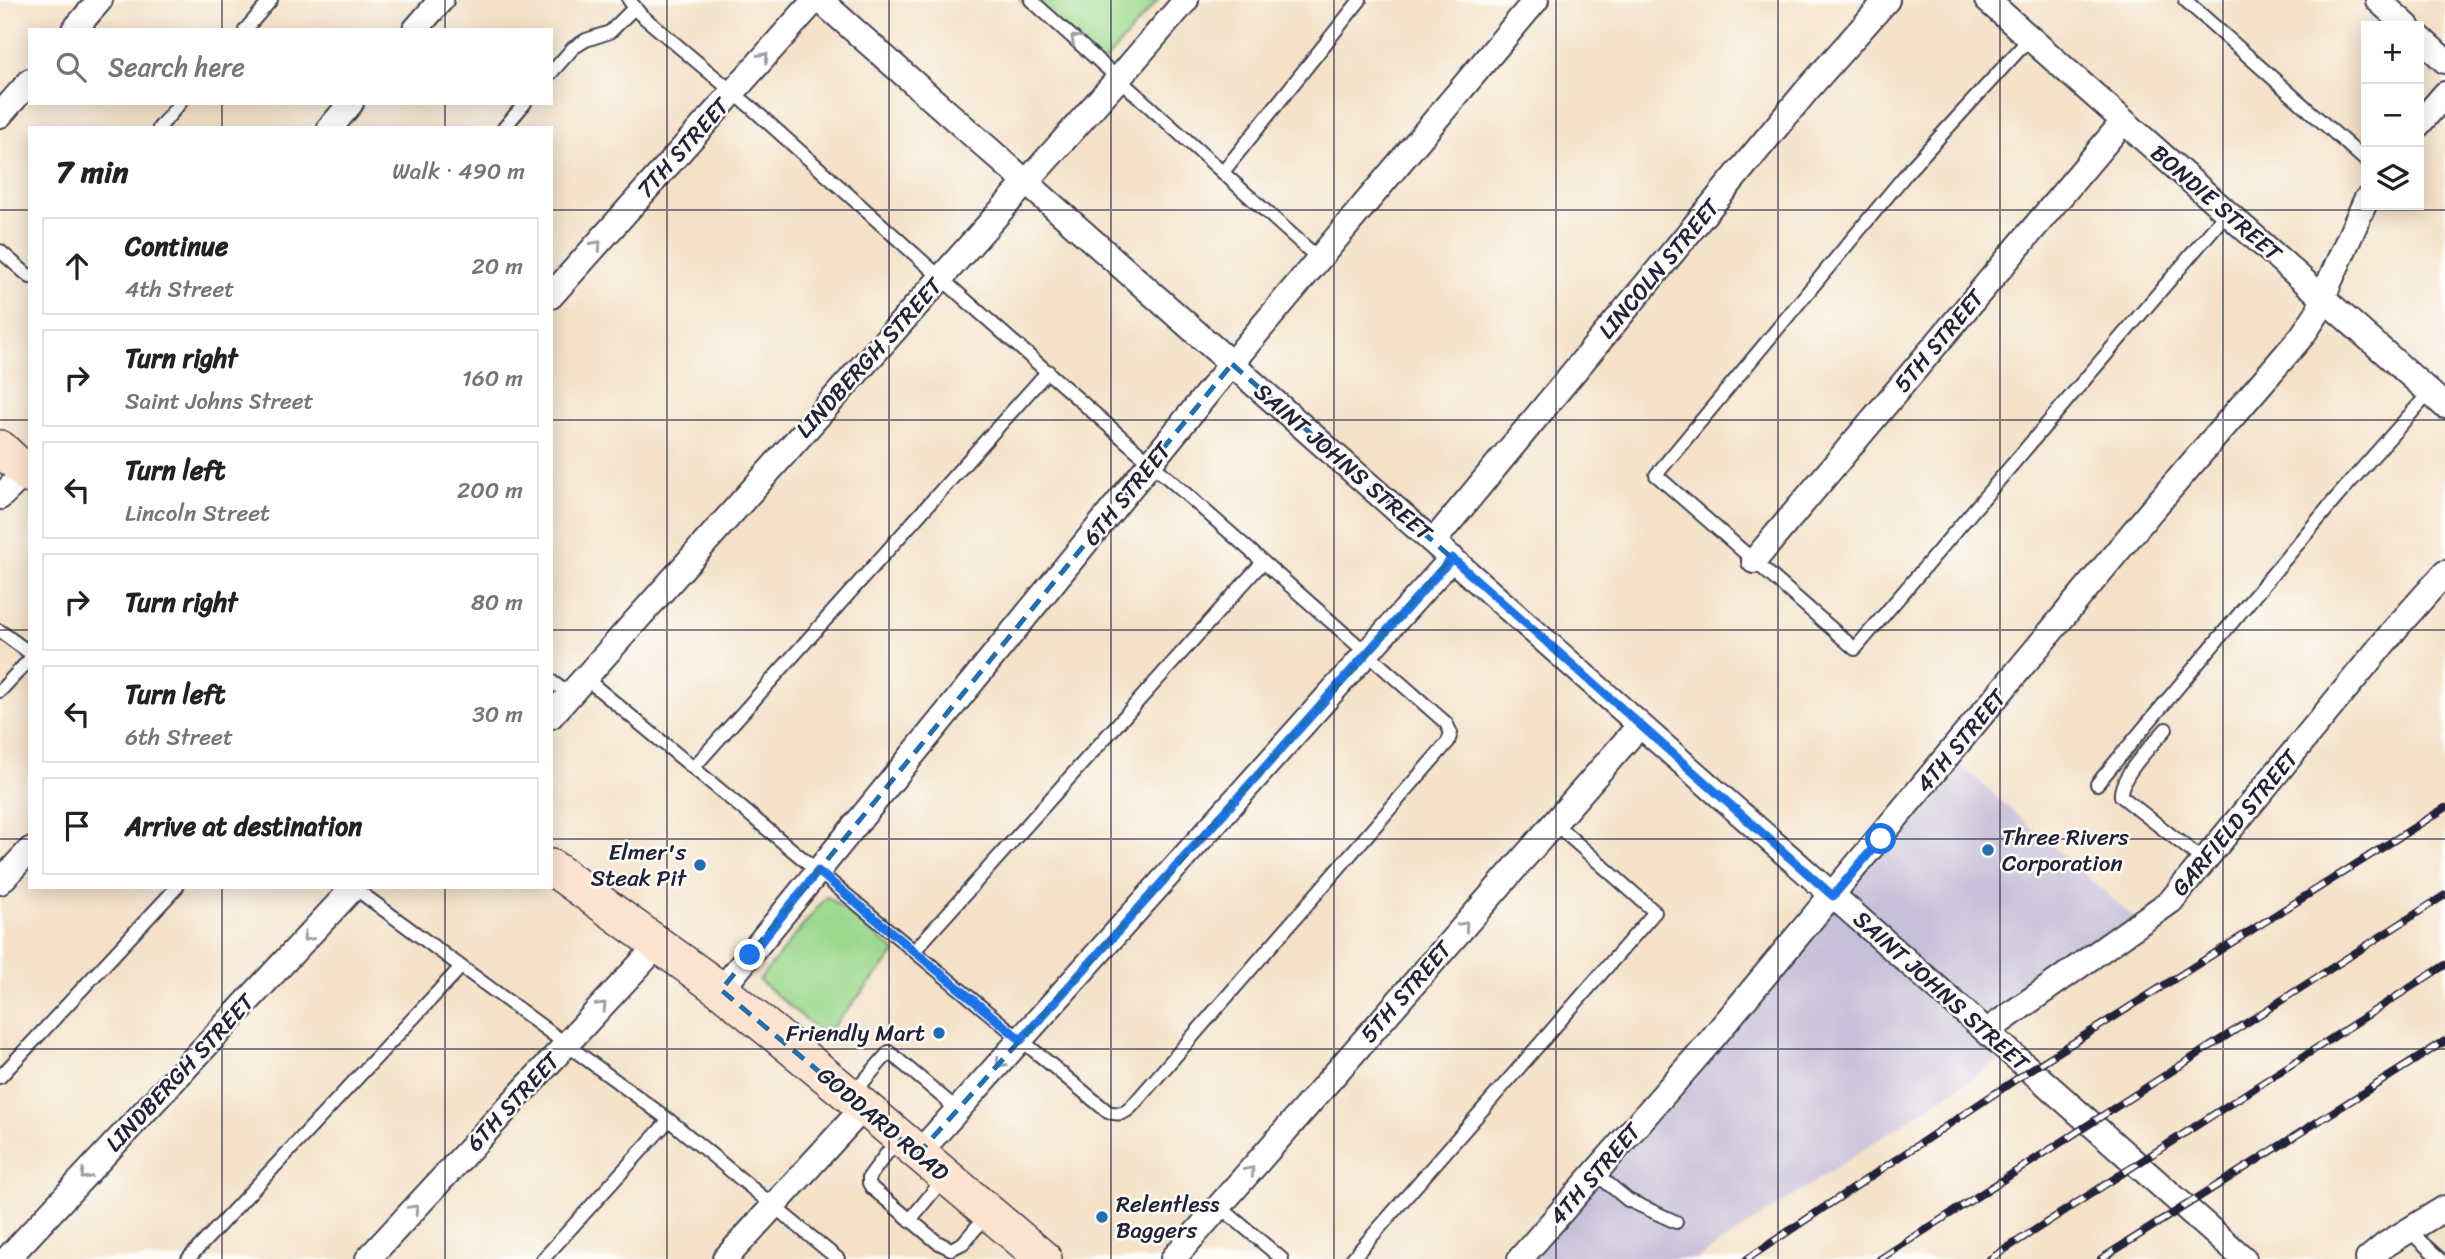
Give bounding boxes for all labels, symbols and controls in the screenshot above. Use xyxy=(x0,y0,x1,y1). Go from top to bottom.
map controls xyxy=(2361,21,2424,210)
button: + xyxy=(2361,21,2424,84)
search box xyxy=(28,28,553,105)
one-way arrow xyxy=(1070,35,1083,47)
text: Search here xyxy=(108,44,245,90)
icon: search xyxy=(52,48,90,86)
one-way arrow xyxy=(756,52,769,65)
button: − xyxy=(2361,84,2424,147)
street label: 7TH STREET xyxy=(626,87,741,208)
street label: BONDIE STREET xyxy=(2141,134,2292,273)
text: 7 min xyxy=(56,145,128,199)
button: layers xyxy=(2361,147,2424,210)
text: Walk · 490 m xyxy=(392,151,525,192)
street label: LINCOLN STREET xyxy=(1588,188,1731,349)
text: Continue xyxy=(125,223,228,269)
one-way arrow xyxy=(589,240,601,253)
text: 20 m xyxy=(472,246,523,287)
icon: ahead xyxy=(58,247,96,285)
street label: LINDBERGH STREET xyxy=(785,267,954,448)
text: 4th Street xyxy=(125,269,234,310)
street label: 5TH STREET xyxy=(1883,279,1996,402)
text: Turn right xyxy=(125,335,238,381)
text: 160 m xyxy=(462,358,523,399)
icon: right xyxy=(58,359,96,397)
street label: SAINT JOHNS STREET xyxy=(1244,372,1443,553)
text: Saint Johns Street xyxy=(125,381,314,422)
street label: 6TH STREET xyxy=(1072,432,1183,555)
text: Turn left xyxy=(125,447,225,493)
text: 200 m xyxy=(457,470,523,511)
icon: left xyxy=(58,471,96,509)
text: Lincoln Street xyxy=(125,493,270,534)
text: Turn right xyxy=(125,579,238,625)
text: 80 m xyxy=(471,582,523,623)
icon: right xyxy=(58,583,96,621)
text: Turn left xyxy=(125,671,225,717)
street label: 4TH STREET xyxy=(1905,679,2018,802)
text: 30 m xyxy=(472,694,523,735)
icon: left xyxy=(58,695,96,733)
text: 6th Street xyxy=(125,717,233,758)
street label: GARFIELD STREET xyxy=(2161,739,2310,906)
text: Arrive at destination xyxy=(125,803,362,849)
icon: arrive xyxy=(58,807,96,845)
place label: Three Rivers Corporation xyxy=(2002,817,2129,884)
route start xyxy=(1865,823,1896,854)
place label: Elmer's Steak Pit xyxy=(591,832,688,899)
marker: Three Rivers Corporation xyxy=(1980,842,1996,858)
marker: Elmer's Steak Pit xyxy=(692,857,708,873)
street label: SAINT JOHNS STREET xyxy=(1843,900,2040,1083)
one-way arrow xyxy=(1456,921,1469,934)
one-way arrow xyxy=(303,929,316,942)
street label: 5TH STREET xyxy=(1349,930,1464,1053)
route end xyxy=(734,939,765,970)
street label: LINDBERGH STREET xyxy=(95,983,266,1162)
one-way arrow xyxy=(594,1001,606,1014)
place label: Friendly Mart xyxy=(786,1013,925,1054)
marker: Friendly Mart xyxy=(931,1025,947,1041)
street label: 6TH STREET xyxy=(456,1041,571,1161)
one-way arrow xyxy=(995,1055,1008,1068)
street label: GODDARD ROAD xyxy=(807,1056,959,1192)
street label: 4TH STREET xyxy=(1538,1112,1653,1235)
one-way arrow xyxy=(1242,1166,1254,1179)
one-way arrow xyxy=(81,1167,94,1180)
place label: Relentless Baggers xyxy=(1116,1184,1220,1251)
one-way arrow xyxy=(406,1204,418,1217)
marker: Relentless Baggers xyxy=(1094,1209,1110,1225)

